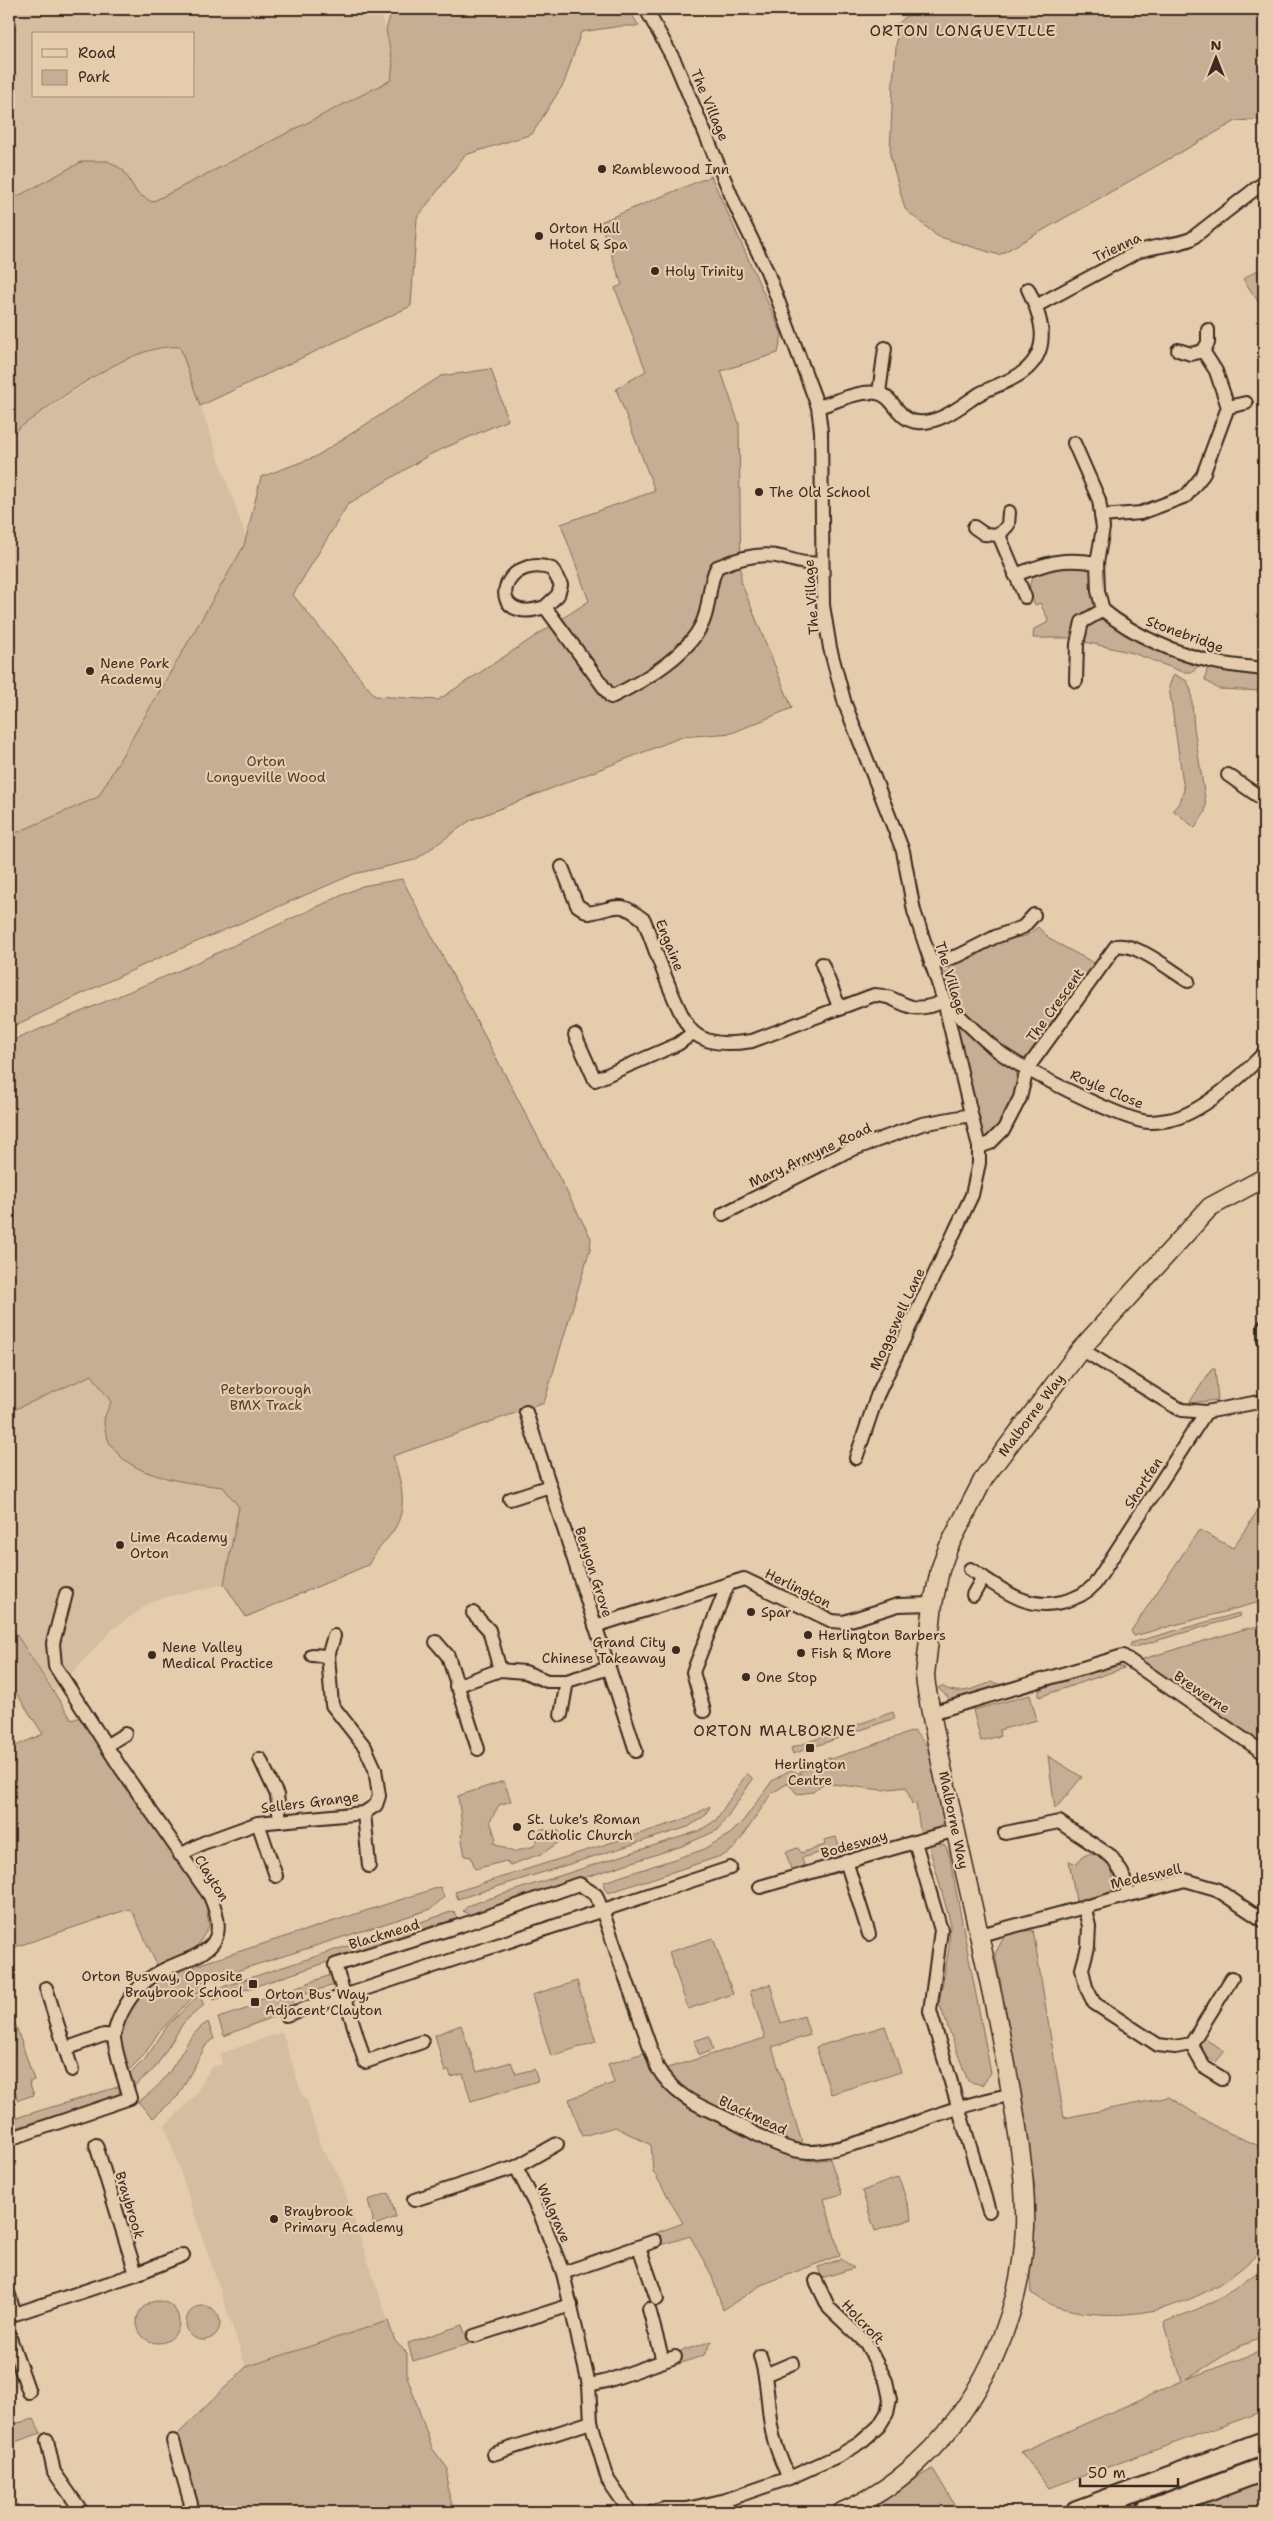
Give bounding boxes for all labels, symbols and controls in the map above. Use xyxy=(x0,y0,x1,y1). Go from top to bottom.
district label: ORTON LONGUEVILLE xyxy=(869,20,1057,41)
legend xyxy=(32,32,195,98)
north arrow xyxy=(1190,32,1240,82)
text: N xyxy=(1210,36,1222,54)
text: Road xyxy=(78,43,116,63)
text: Park xyxy=(78,67,110,87)
street label: The Village xyxy=(687,67,733,144)
place label: Ramblewood Inn xyxy=(612,160,730,178)
marker: Ramblewood Inn xyxy=(596,163,608,175)
place label: Orton Hall Hotel & Spa xyxy=(549,219,628,253)
street label: Trienna xyxy=(1090,228,1144,266)
marker: Orton Hall Hotel & Spa xyxy=(533,230,545,242)
place label: Holy Trinity xyxy=(665,262,744,280)
marker: Holy Trinity xyxy=(649,265,661,277)
place label: The Old School xyxy=(769,483,871,501)
marker: The Old School xyxy=(753,486,765,498)
street label: The Village xyxy=(799,558,823,636)
street label: Stonebridge xyxy=(1144,612,1226,656)
place label: Nene Park Academy xyxy=(100,654,170,688)
marker: Nene Park Academy xyxy=(84,665,96,677)
park label: Orton Longueville Wood xyxy=(206,752,326,786)
street label: Engaine xyxy=(651,916,689,974)
street label: The Village xyxy=(931,939,971,1017)
street label: The Crescent xyxy=(1022,965,1088,1045)
street label: Royle Close xyxy=(1068,1065,1146,1113)
street label: Mary Armyne Road xyxy=(746,1119,874,1191)
street label: Moggswell Lane xyxy=(865,1265,929,1373)
street label: Malborne Way xyxy=(994,1370,1068,1460)
park label: Peterborough BMX Track xyxy=(220,1380,312,1414)
street label: Shortfen xyxy=(1120,1454,1166,1512)
street label: Benyon Grove xyxy=(571,1524,617,1620)
place label: Lime Academy Orton xyxy=(130,1528,228,1562)
marker: Lime Academy Orton xyxy=(114,1539,126,1551)
street label: Herlington xyxy=(762,1564,834,1612)
place label: Spar xyxy=(761,1603,792,1621)
marker: Spar xyxy=(745,1606,757,1618)
place label: Herlington Barbers xyxy=(818,1626,946,1644)
marker: Herlington Barbers xyxy=(802,1629,814,1641)
place label: Grand City Chinese Takeaway xyxy=(542,1633,666,1667)
place label: Nene Valley Medical Practice xyxy=(162,1638,273,1672)
marker: Grand City Chinese Takeaway xyxy=(670,1644,682,1656)
place label: Fish & More xyxy=(811,1644,892,1662)
marker: Fish & More xyxy=(795,1647,807,1659)
marker: Nene Valley Medical Practice xyxy=(146,1649,158,1661)
street label: Brewerne xyxy=(1170,1667,1234,1717)
place label: One Stop xyxy=(756,1668,817,1686)
marker: One Stop xyxy=(740,1671,752,1683)
district label: ORTON MALBORNE xyxy=(693,1720,857,1741)
marker: Herlington Centre xyxy=(804,1742,816,1754)
place label: Herlington Centre xyxy=(774,1755,846,1789)
street label: Malborne Way xyxy=(935,1769,973,1871)
street label: Sellers Grange xyxy=(260,1787,360,1817)
place label: St. Luke's Roman Catholic Church xyxy=(527,1810,641,1844)
marker: St. Luke's Roman Catholic Church xyxy=(511,1821,523,1833)
street label: Bodesway xyxy=(819,1826,889,1862)
street label: Clayton xyxy=(191,1851,234,1905)
street label: Medeswell xyxy=(1109,1859,1184,1893)
street label: Blackmead xyxy=(346,1915,422,1953)
place label: Orton Busway, Opposite Braybrook School xyxy=(82,1967,244,2001)
marker: Orton Busway, Opposite Braybrook School xyxy=(247,1978,259,1990)
place label: Orton Bus Way, Adjacent Clayton xyxy=(265,1985,382,2019)
marker: Orton Bus Way, Adjacent Clayton xyxy=(249,1996,261,2008)
street label: Blackmead xyxy=(716,2091,790,2139)
street label: Braybrook xyxy=(111,2169,149,2241)
street label: Walgrave xyxy=(533,2181,575,2245)
place label: Braybrook Primary Academy xyxy=(284,2202,404,2236)
marker: Braybrook Primary Academy xyxy=(268,2213,280,2225)
street label: Holcroft xyxy=(838,2296,888,2348)
scale bar xyxy=(1080,2456,1178,2488)
text: 50 m xyxy=(1088,2463,1126,2483)

